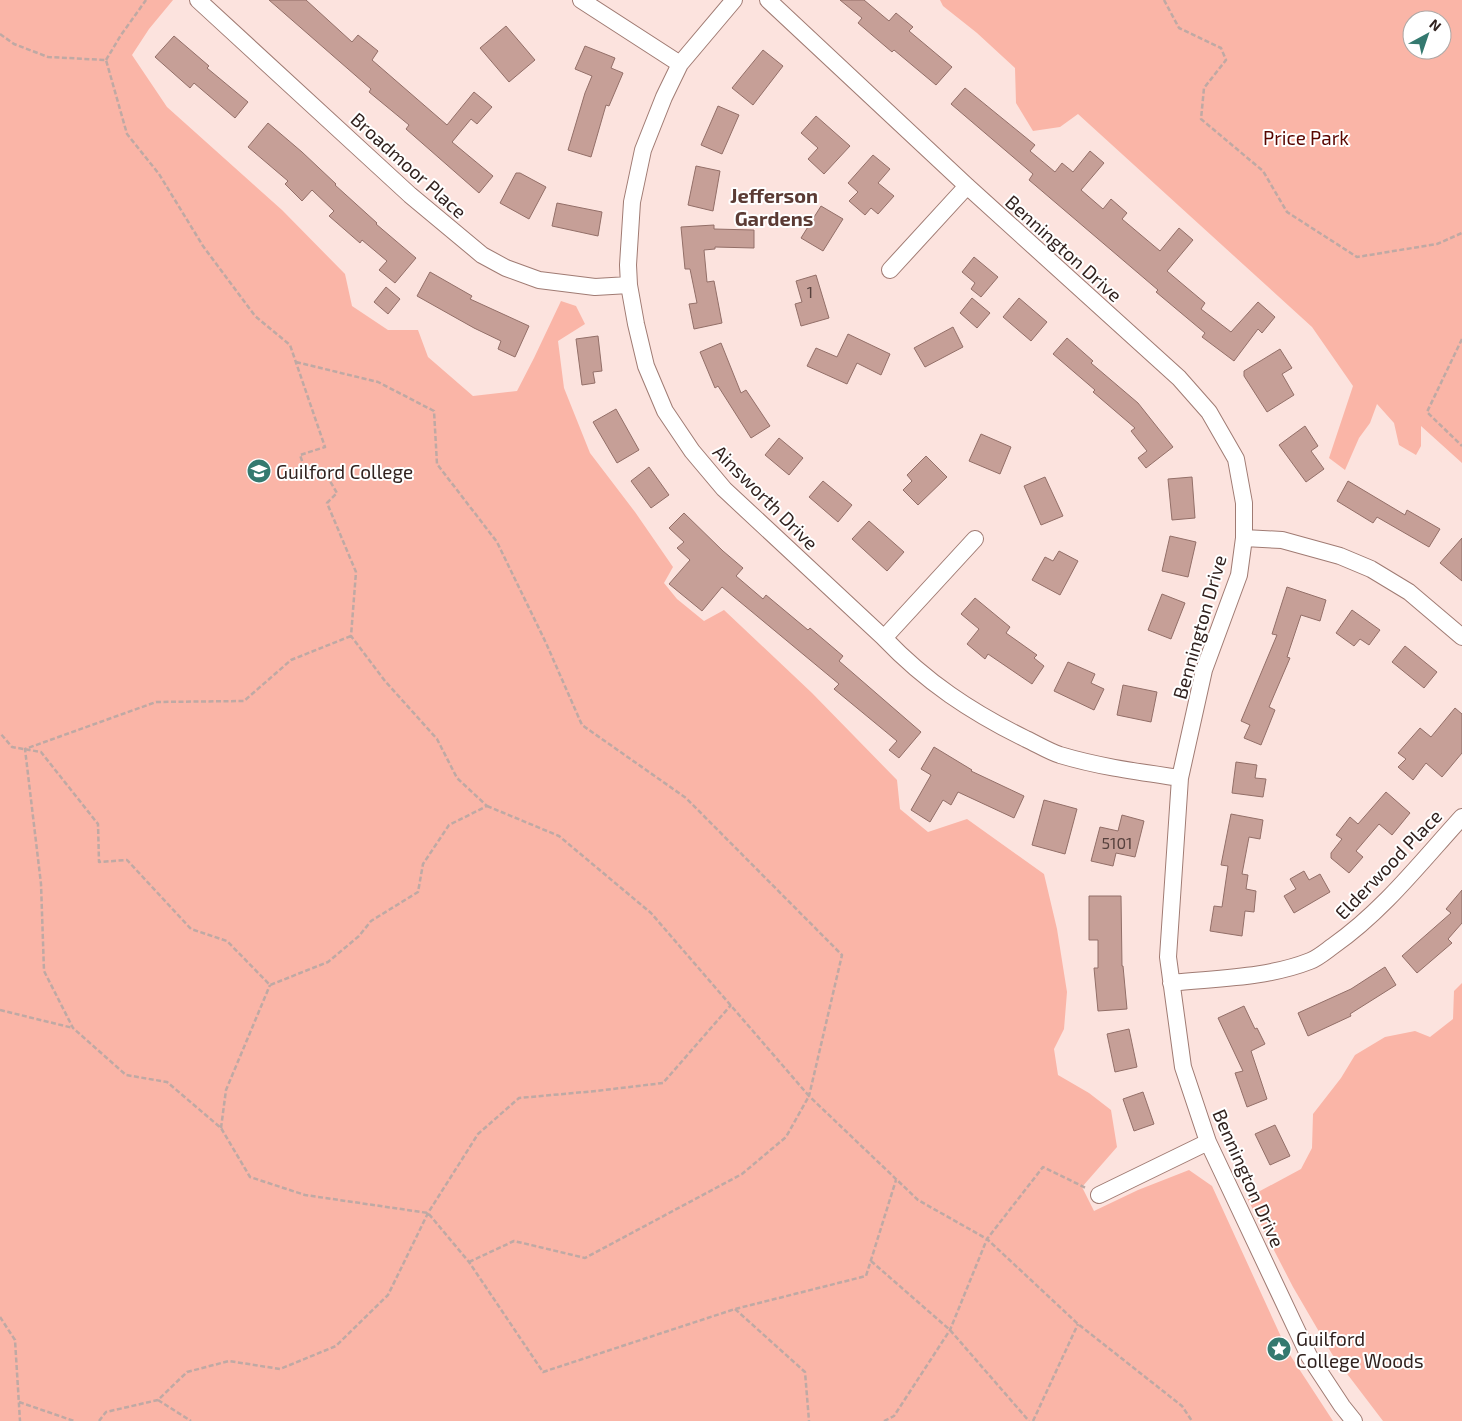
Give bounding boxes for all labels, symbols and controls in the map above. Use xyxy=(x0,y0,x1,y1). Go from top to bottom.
north arrow xyxy=(1402,10,1452,60)
text: N xyxy=(1426,15,1445,34)
street label: Broadmoor Place xyxy=(346,107,472,223)
park label: Price Park xyxy=(1263,126,1349,149)
district label: Jefferson Gardens xyxy=(730,183,818,230)
street label: Bennington Drive xyxy=(1001,190,1127,306)
house number: 1 xyxy=(807,282,813,301)
street label: Ainsworth Drive xyxy=(709,440,823,554)
school or university icon: Guilford College xyxy=(246,458,272,484)
place label: Guilford College xyxy=(276,460,413,483)
street label: Bennington Drive xyxy=(1167,552,1231,702)
street label: Elderwood Place xyxy=(1330,804,1446,924)
house number: 5101 xyxy=(1102,833,1132,852)
street label: Bennington Drive xyxy=(1208,1105,1290,1251)
place label: Guilford College Woods xyxy=(1296,1327,1424,1372)
place icon: Guilford College Woods xyxy=(1266,1336,1292,1362)

